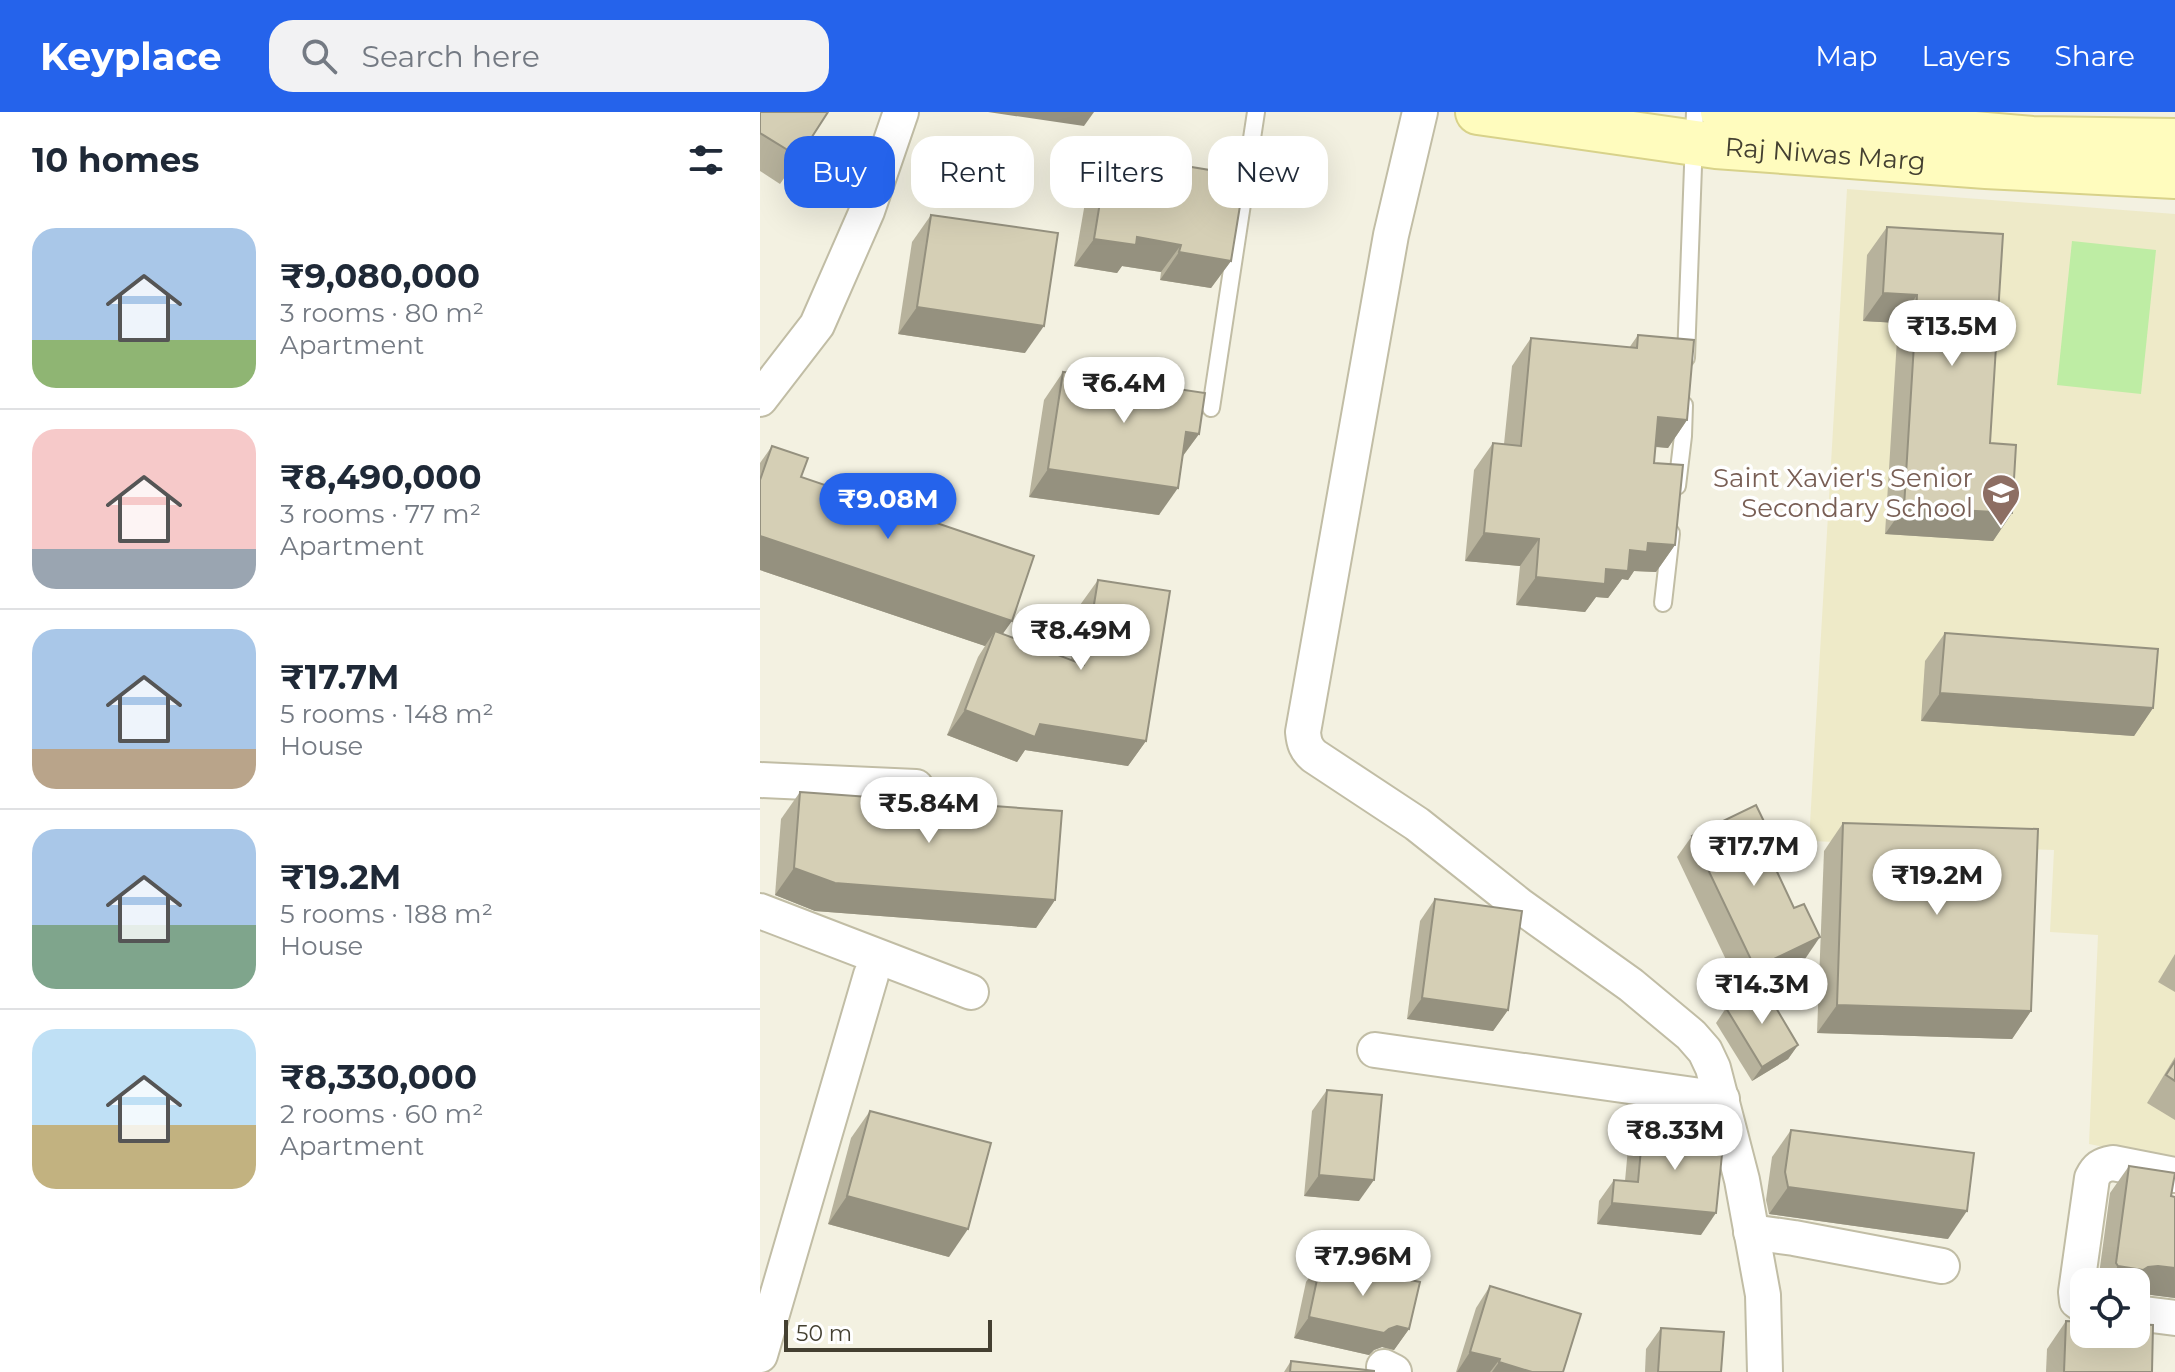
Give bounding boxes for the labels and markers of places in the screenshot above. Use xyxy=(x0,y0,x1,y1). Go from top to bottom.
pin: ₹13.5M xyxy=(1887,300,2017,368)
pin: ₹6.4M xyxy=(1068,357,1180,425)
place label: Saint Xavier's Senior Secondary School xyxy=(1713,462,1973,524)
school or university icon: Saint Xavier's Senior Secondary School xyxy=(1980,472,2022,527)
pin: ₹9.08M xyxy=(823,473,953,541)
pin: ₹8.49M xyxy=(1016,604,1146,672)
pin: ₹5.84M xyxy=(864,777,994,845)
pin: ₹17.7M xyxy=(1689,820,1819,888)
pin: ₹19.2M xyxy=(1872,849,2002,917)
pin: ₹14.3M xyxy=(1697,958,1827,1026)
pin: ₹8.33M xyxy=(1610,1104,1740,1172)
pin: ₹7.96M xyxy=(1298,1230,1428,1298)

